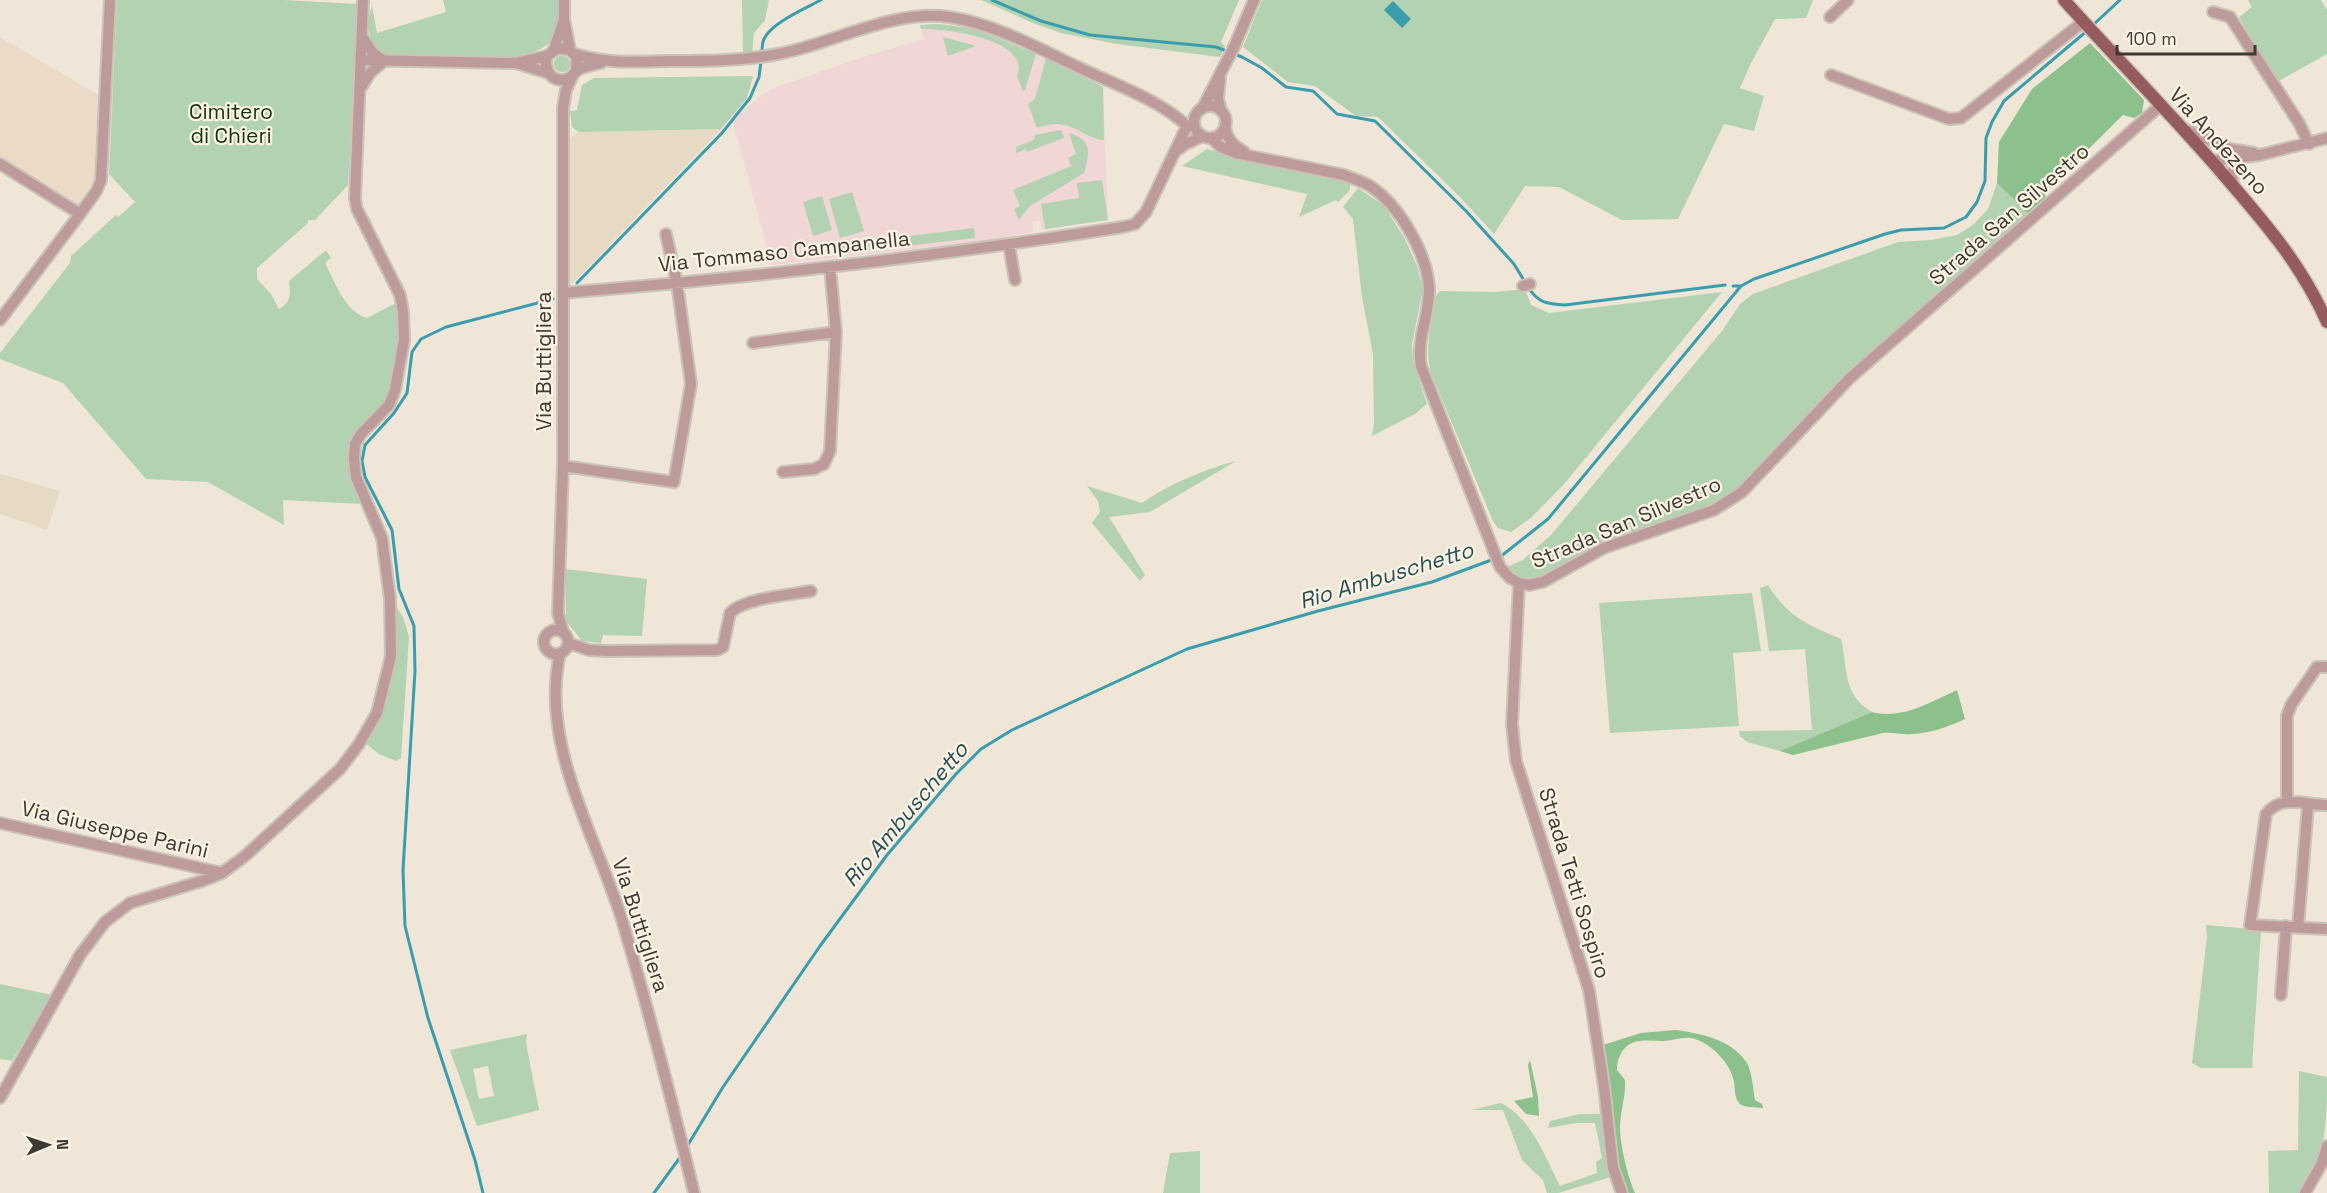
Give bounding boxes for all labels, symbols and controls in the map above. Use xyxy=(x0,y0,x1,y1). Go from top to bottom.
scale bar xyxy=(2117,18,2255,56)
text: 100 m xyxy=(2126,27,2177,50)
street label: Via Andezeno xyxy=(2164,81,2274,201)
park label: Cimitero di Chieri xyxy=(189,98,273,149)
street label: Strada San Silvestro xyxy=(1923,137,2095,291)
street label: Via Tommaso Campanella xyxy=(657,224,911,278)
street label: Via Buttigliera xyxy=(530,291,557,431)
street label: Strada San Silvestro xyxy=(1527,470,1725,574)
water label: Rio Ambuschetto xyxy=(1296,535,1478,615)
water label: Rio Ambuschetto xyxy=(836,735,975,892)
street label: Strada Tetti Sospiro xyxy=(1533,784,1617,982)
street label: Via Giuseppe Parini xyxy=(19,794,211,864)
street label: Via Buttigliera xyxy=(607,854,675,996)
north arrow xyxy=(18,1115,78,1175)
text: N xyxy=(52,1139,73,1150)

